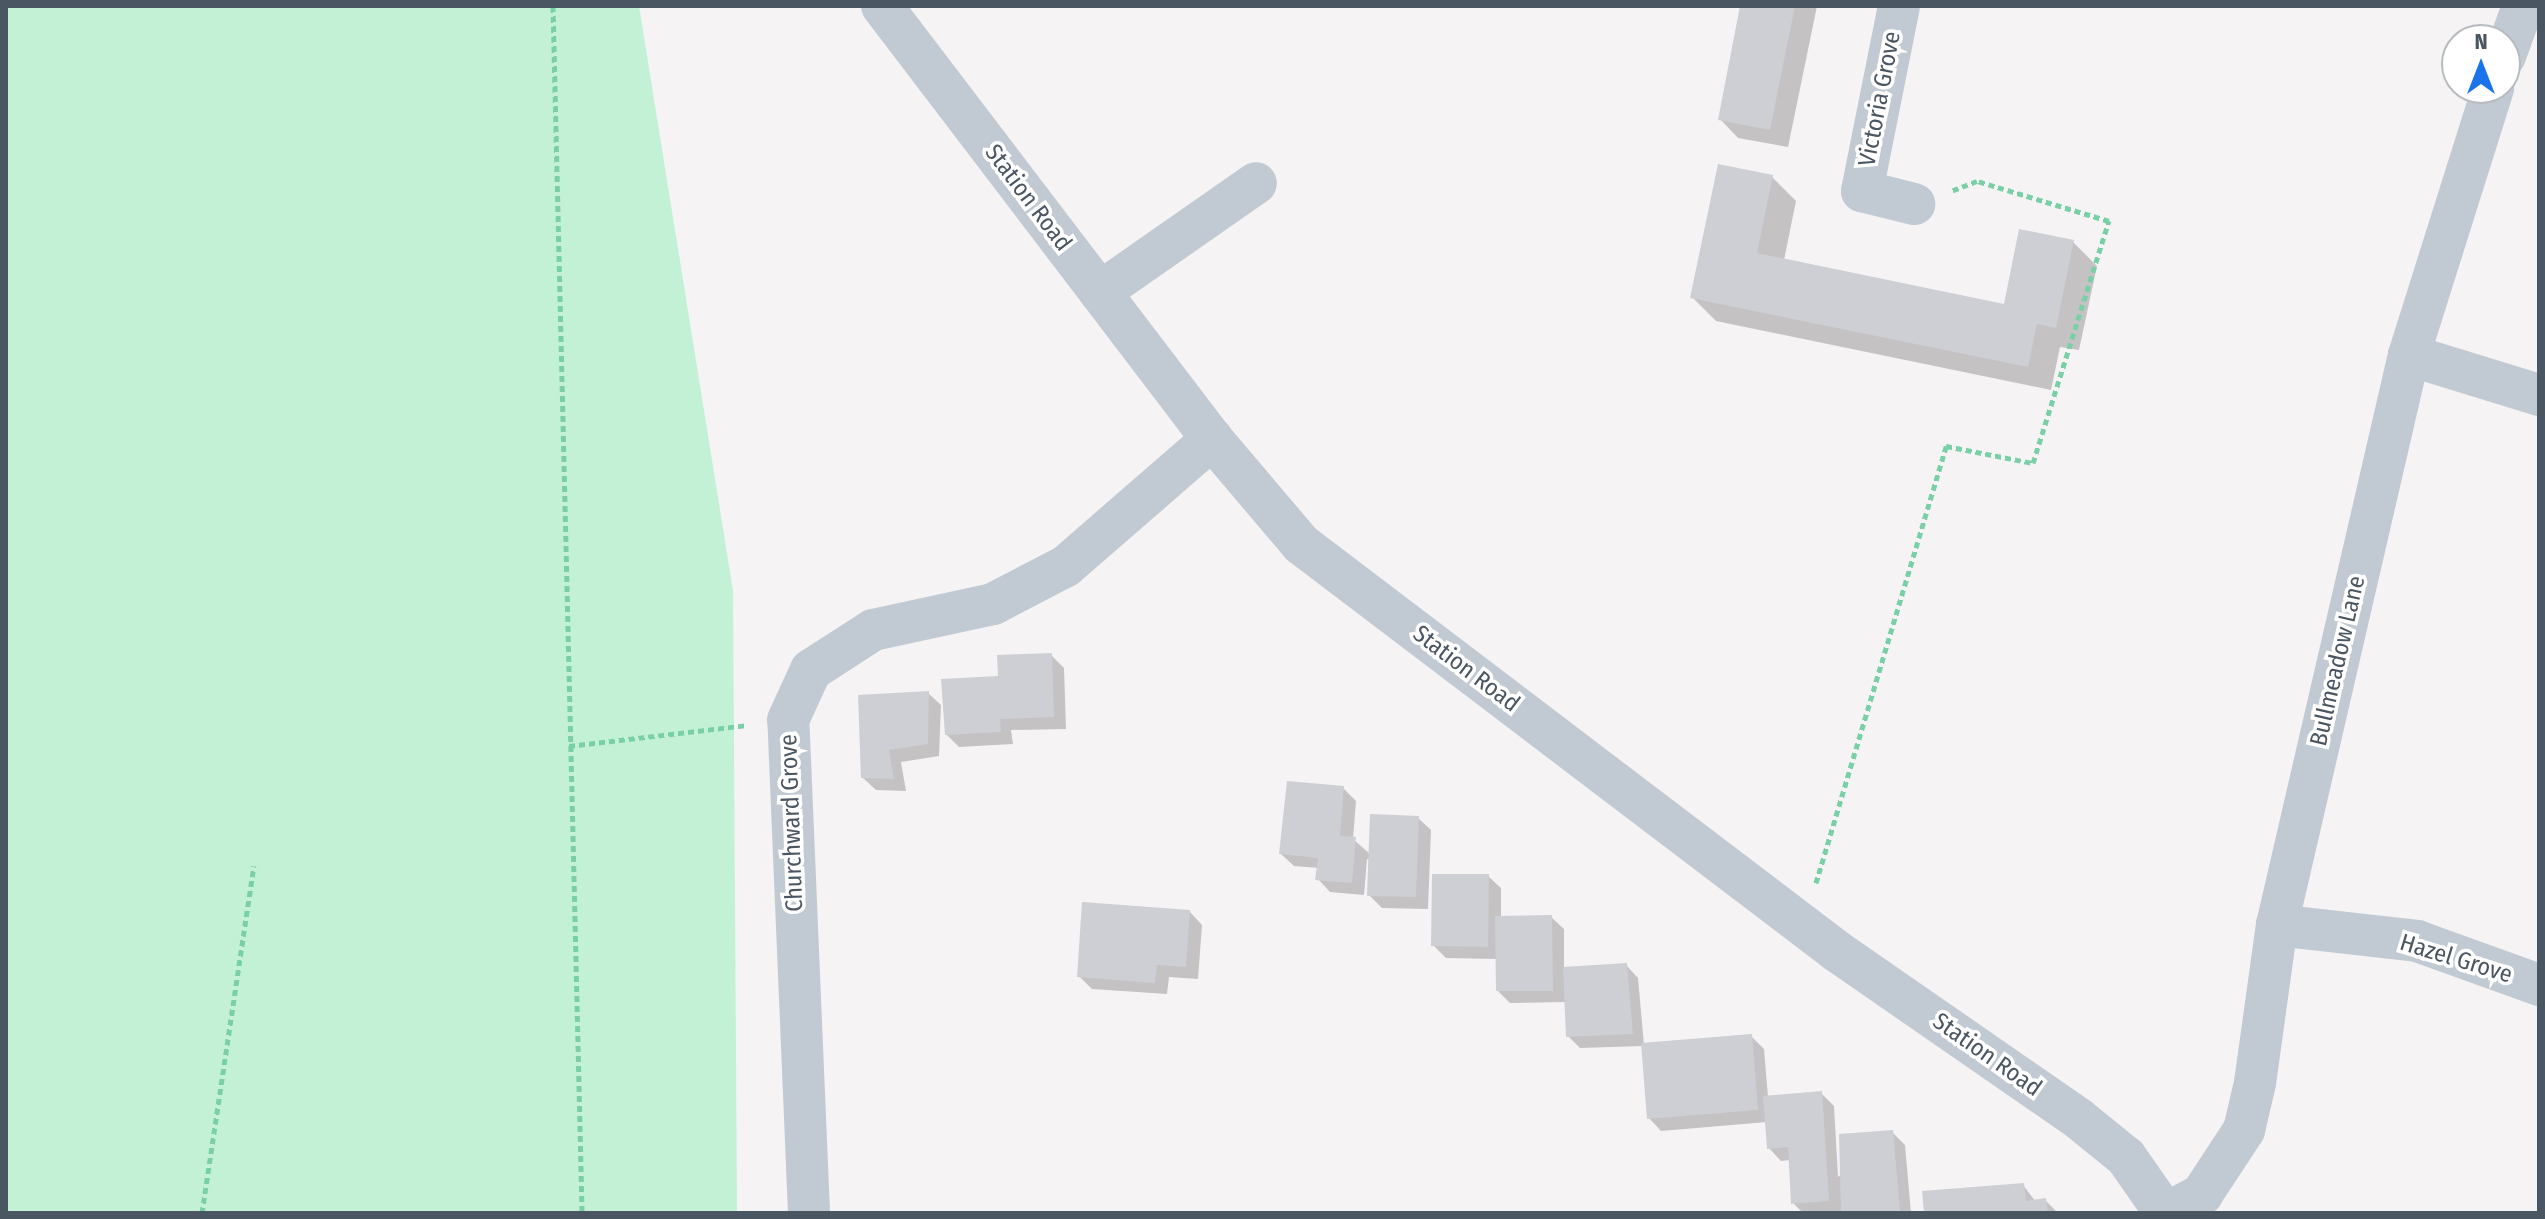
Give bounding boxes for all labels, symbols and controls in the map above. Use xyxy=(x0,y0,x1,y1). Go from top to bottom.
north arrow xyxy=(2441,24,2521,104)
text: N xyxy=(2474,28,2488,55)
street label: Victoria Grove xyxy=(1853,29,1907,169)
street label: Station Road xyxy=(979,139,1077,257)
street label: Bullmeadow Lane xyxy=(2304,573,2372,749)
street label: Station Road xyxy=(1407,620,1525,718)
street label: Churchward Grove xyxy=(775,734,809,912)
street label: Hazel Grove xyxy=(2396,928,2516,990)
street label: Station Road xyxy=(1927,1007,2047,1103)

